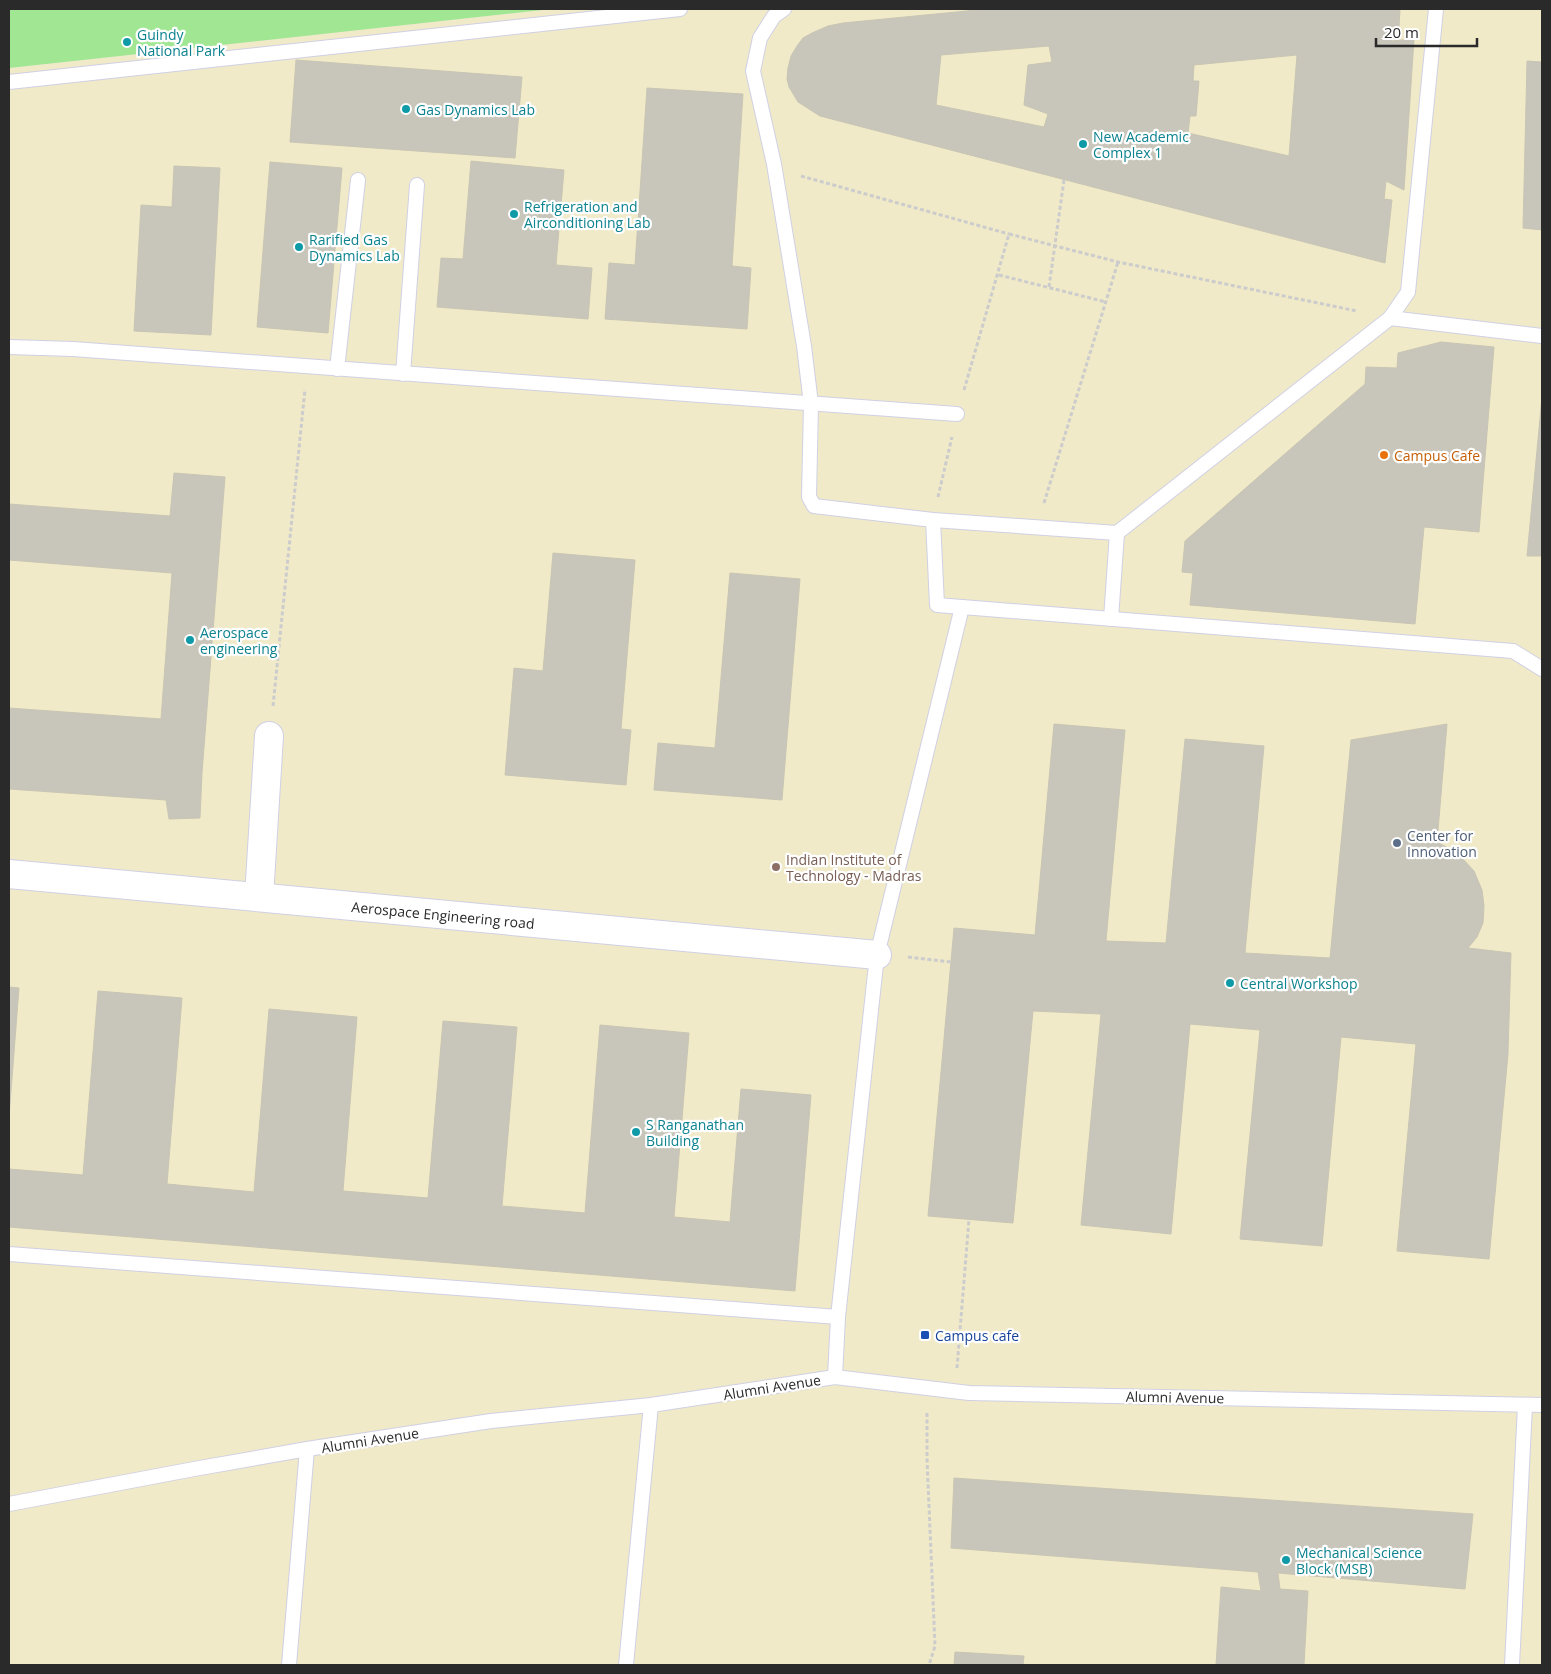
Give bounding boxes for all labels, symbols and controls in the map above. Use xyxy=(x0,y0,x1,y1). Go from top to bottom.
scale bar xyxy=(1376,15,1477,47)
text: 20 m xyxy=(1384,22,1419,42)
place label: Guindy National Park xyxy=(137,25,226,60)
marker: Guindy National Park xyxy=(121,36,133,48)
place label: Gas Dynamics Lab xyxy=(416,100,535,119)
marker: Gas Dynamics Lab xyxy=(400,103,412,115)
place label: New Academic Complex 1 xyxy=(1093,127,1189,162)
marker: New Academic Complex 1 xyxy=(1077,138,1089,150)
place label: Refrigeration and Airconditioning Lab xyxy=(524,197,650,232)
marker: Refrigeration and Airconditioning Lab xyxy=(508,208,520,220)
place label: Rarified Gas Dynamics Lab xyxy=(309,230,400,265)
marker: Rarified Gas Dynamics Lab xyxy=(293,241,305,253)
place label: Campus Cafe xyxy=(1394,446,1480,465)
marker: Campus Cafe xyxy=(1378,449,1390,461)
place label: Aerospace engineering xyxy=(200,623,278,658)
marker: Aerospace engineering xyxy=(184,634,196,646)
place label: Center for Innovation xyxy=(1407,826,1477,861)
marker: Center for Innovation xyxy=(1391,837,1403,849)
place label: Indian Institute of Technology - Madras xyxy=(786,850,922,885)
marker: Indian Institute of Technology - Madras xyxy=(770,861,782,873)
street label: Aerospace Engineering road xyxy=(351,897,535,933)
place label: Central Workshop xyxy=(1240,974,1358,993)
marker: Central Workshop xyxy=(1224,977,1236,989)
place label: S Ranganathan Building xyxy=(646,1115,744,1150)
marker: S Ranganathan Building xyxy=(630,1126,642,1138)
place label: Campus cafe xyxy=(935,1326,1019,1345)
marker: Campus cafe xyxy=(919,1329,931,1341)
street label: Alumni Avenue xyxy=(722,1370,822,1404)
street label: Alumni Avenue xyxy=(1126,1387,1225,1407)
street label: Alumni Avenue xyxy=(320,1423,420,1457)
place label: Mechanical Science Block (MSB) xyxy=(1296,1543,1422,1578)
marker: Mechanical Science Block (MSB) xyxy=(1280,1554,1292,1566)

